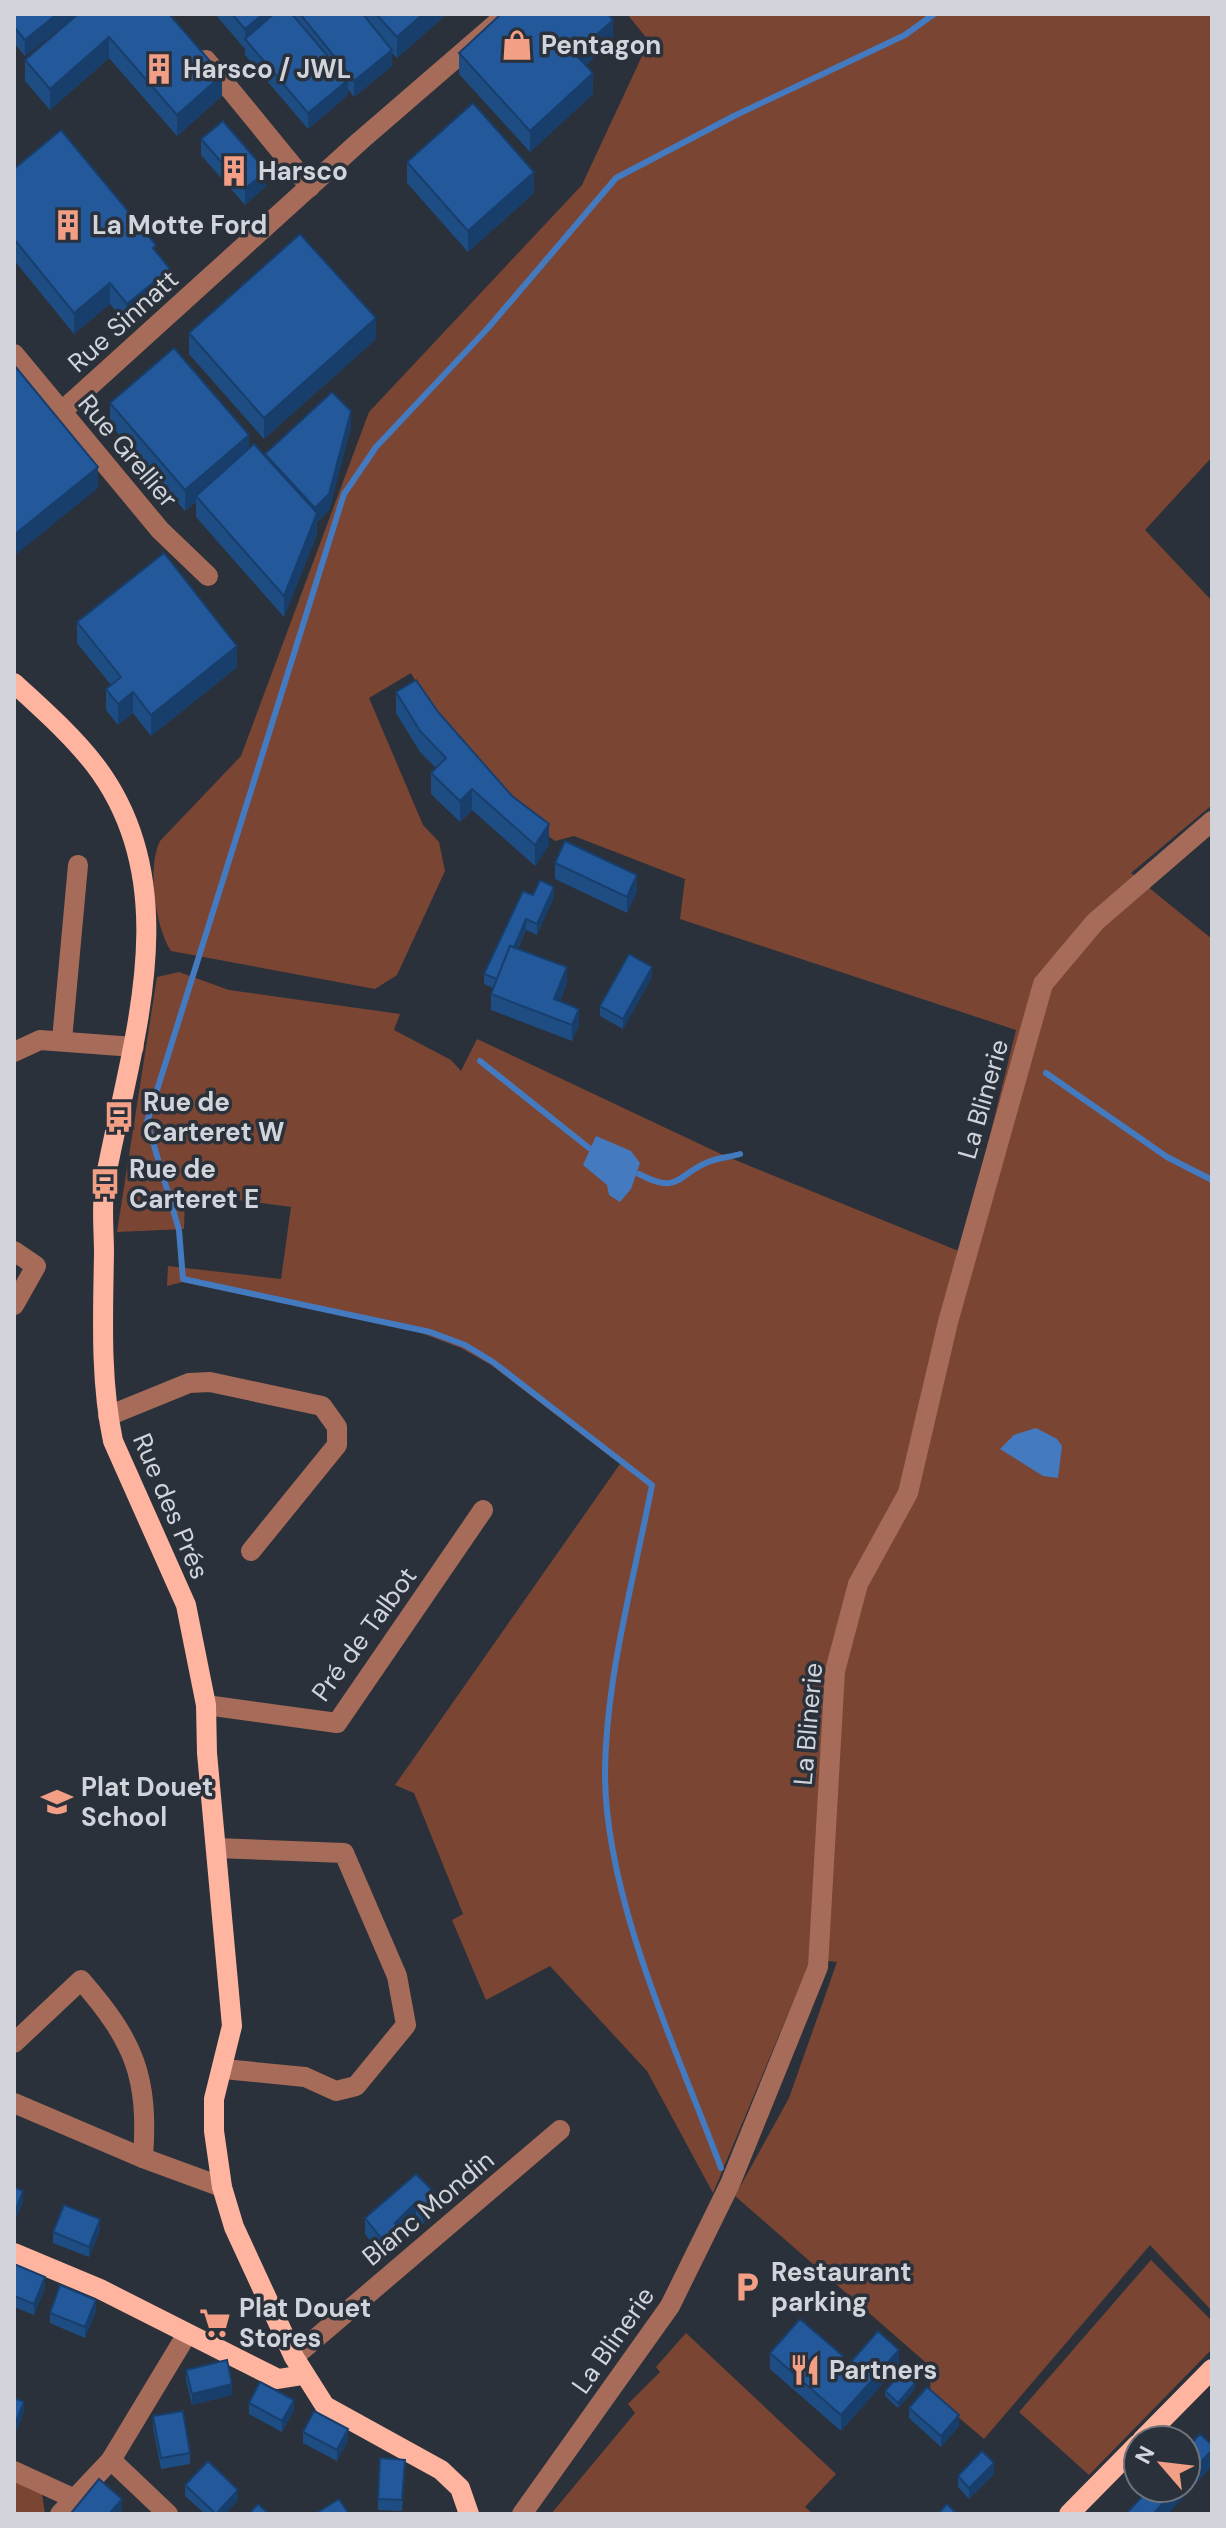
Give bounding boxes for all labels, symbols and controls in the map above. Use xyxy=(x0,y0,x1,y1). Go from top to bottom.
shop icon: Pentagon xyxy=(500,28,534,62)
place label: Pentagon xyxy=(541,28,661,62)
building icon: Harsco / JWL xyxy=(142,52,176,86)
place label: Harsco / JWL xyxy=(183,52,351,86)
building icon: Harsco xyxy=(217,154,251,188)
place label: Harsco xyxy=(258,154,348,188)
building icon: La Motte Ford xyxy=(51,208,85,242)
place label: La Motte Ford xyxy=(92,208,267,242)
street label: Rue Sinnatt xyxy=(61,262,185,380)
street label: Rue Grellier xyxy=(71,387,185,515)
street label: La Blinerie xyxy=(950,1035,1016,1163)
place label: Rue de Carteret W xyxy=(143,1085,284,1149)
bus stop icon: Rue de Carteret W xyxy=(102,1100,136,1134)
place label: Rue de Carteret E xyxy=(129,1152,259,1216)
bus stop icon: Rue de Carteret E xyxy=(88,1167,122,1201)
street label: Rue des Prés xyxy=(125,1428,217,1584)
street label: Pré de Talbot xyxy=(304,1560,424,1708)
street label: La Blinerie xyxy=(786,1661,830,1787)
place label: Plat Douet School xyxy=(81,1770,213,1834)
school or university icon: Plat Douet School xyxy=(40,1785,74,1819)
street label: Blanc Mondin xyxy=(355,2143,501,2273)
place label: Restaurant parking xyxy=(771,2255,911,2319)
parking icon: Restaurant parking xyxy=(730,2270,764,2304)
street label: La Blinerie xyxy=(564,2280,662,2400)
place label: Plat Douet Stores xyxy=(239,2291,371,2355)
supermarket icon: Plat Douet Stores xyxy=(198,2306,232,2340)
restaurant icon: Partners xyxy=(788,2353,822,2387)
place label: Partners xyxy=(829,2353,937,2387)
north arrow xyxy=(1122,2424,1202,2504)
text: N xyxy=(1128,2441,1161,2469)

